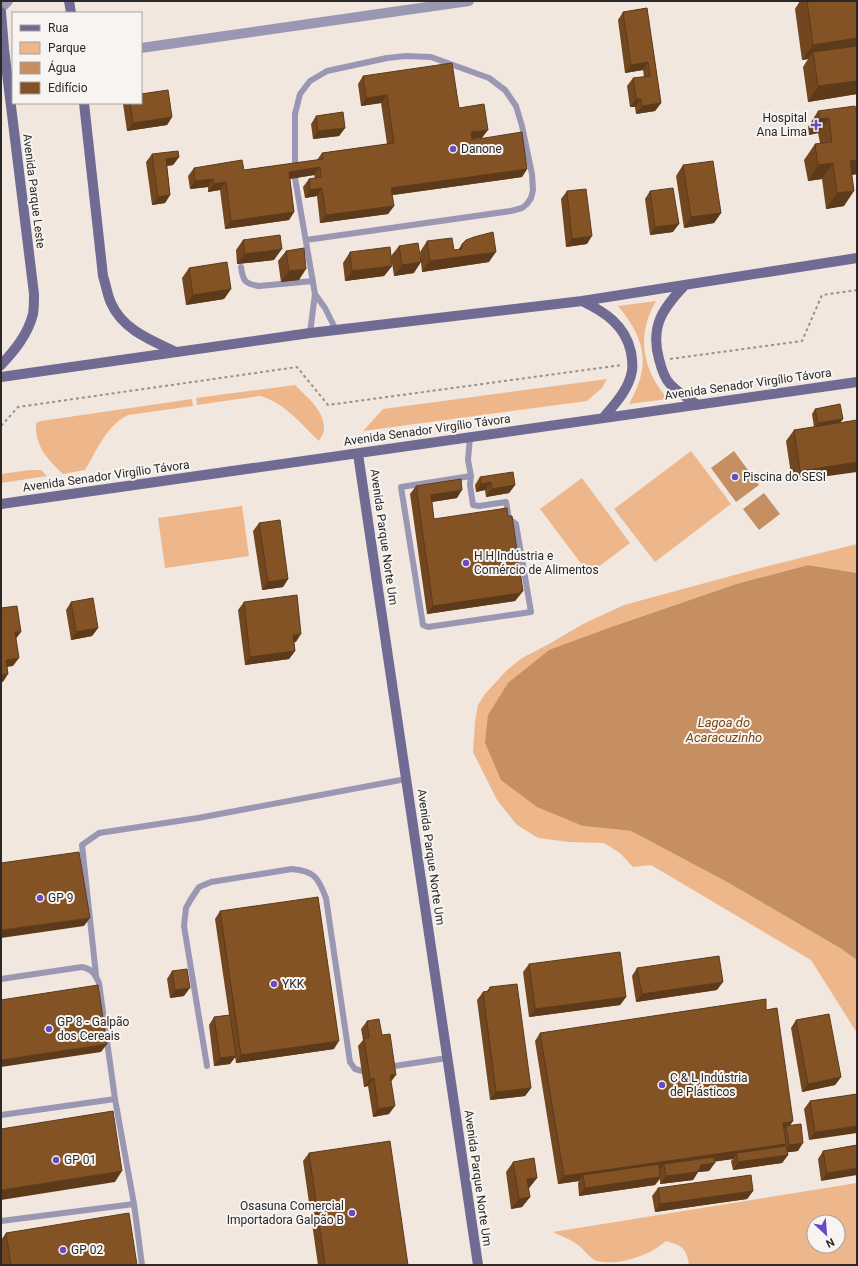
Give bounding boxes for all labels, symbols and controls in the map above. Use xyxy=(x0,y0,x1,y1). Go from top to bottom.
legend xyxy=(12,12,142,104)
text: Rua xyxy=(48,21,69,35)
text: Parque xyxy=(48,41,86,55)
text: Água xyxy=(48,60,76,75)
text: Edifício xyxy=(48,81,88,95)
place label: Hospital Ana Lima xyxy=(757,111,807,139)
marker: Hospital Ana Lima xyxy=(810,119,822,131)
street label: Avenida Parque Leste xyxy=(20,133,48,249)
place label: Danone xyxy=(461,142,502,156)
marker: Danone xyxy=(448,144,458,154)
street label: Avenida Senador Virgílio Távora xyxy=(664,365,832,403)
street label: Avenida Senador Virgílio Távora xyxy=(343,411,511,449)
street label: Avenida Senador Virgílio Távora xyxy=(22,457,190,495)
street label: Avenida Parque Norte Um xyxy=(367,468,401,606)
place label: Piscina do SESI xyxy=(743,470,826,484)
marker: Piscina do SESI xyxy=(730,472,740,482)
place label: H H Indústria e Comércio de Alimentos xyxy=(474,549,599,577)
marker: H H Indústria e Comércio de Alimentos xyxy=(461,558,471,568)
water label: Lagoa do Acaracuzinho xyxy=(685,715,762,745)
street label: Avenida Parque Norte Um xyxy=(414,788,448,926)
place label: GP 9 xyxy=(48,891,73,905)
marker: GP 9 xyxy=(35,893,45,903)
place label: YKK xyxy=(282,977,305,991)
marker: YKK xyxy=(269,979,279,989)
place label: GP 8 - Galpão dos Cereais xyxy=(57,1015,130,1043)
marker: GP 8 - Galpão dos Cereais xyxy=(44,1024,54,1034)
place label: C & L Indústria de Plásticos xyxy=(670,1071,748,1099)
marker: C & L Indústria de Plásticos xyxy=(657,1080,667,1090)
street label: Avenida Parque Norte Um xyxy=(461,1109,495,1247)
place label: GP 01 xyxy=(64,1153,96,1167)
marker: GP 01 xyxy=(51,1155,61,1165)
place label: Osasuna Comercial Importadora Galpão B xyxy=(227,1199,344,1227)
marker: Osasuna Comercial Importadora Galpão B xyxy=(347,1208,357,1218)
north arrow xyxy=(806,1214,846,1254)
text: N xyxy=(824,1235,837,1250)
place label: GP 02 xyxy=(71,1243,103,1257)
marker: GP 02 xyxy=(58,1245,68,1255)

